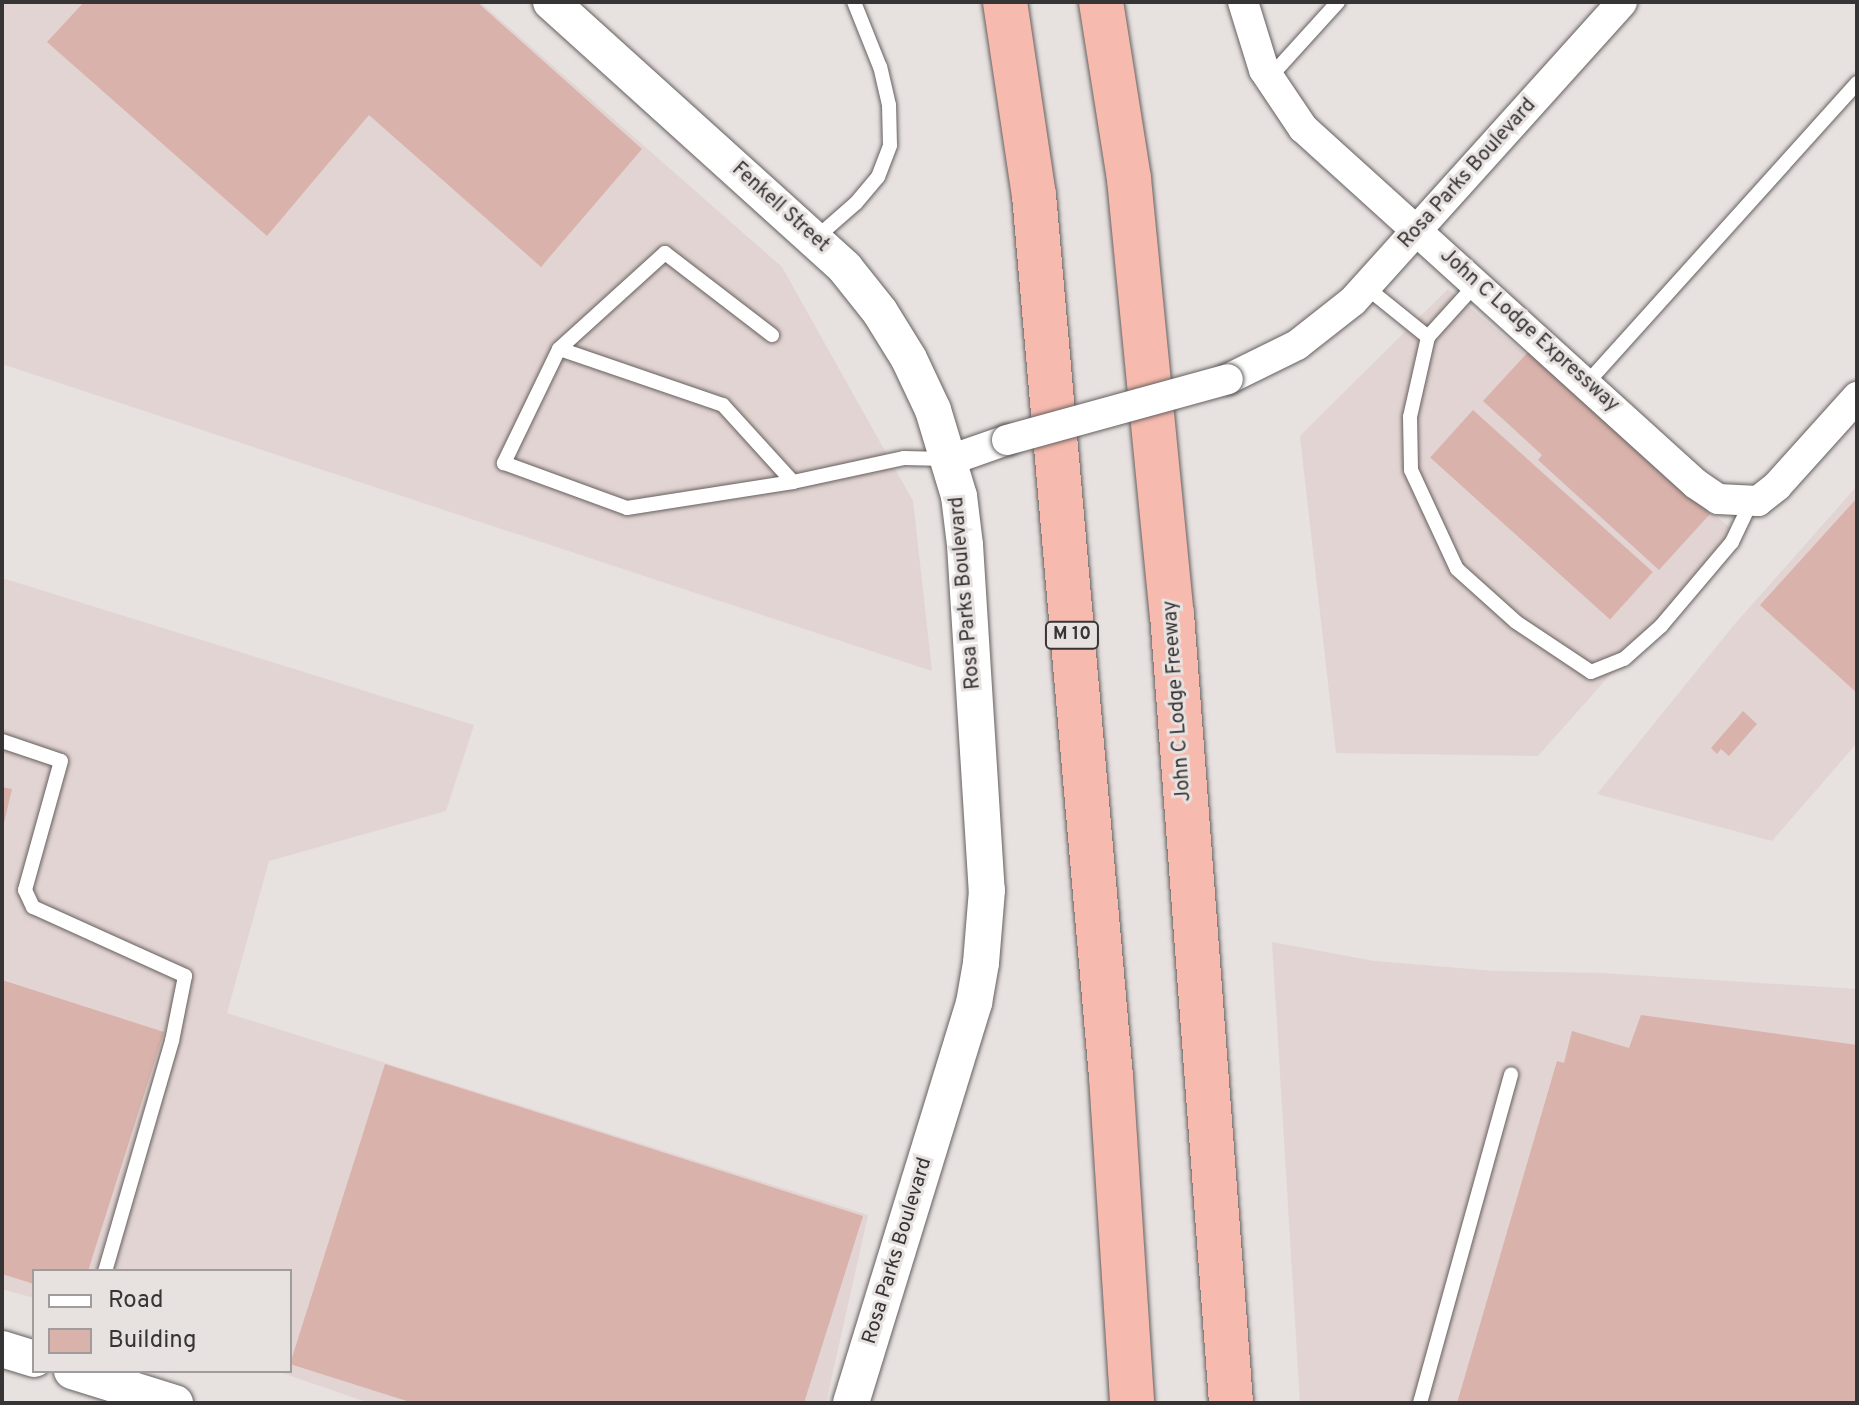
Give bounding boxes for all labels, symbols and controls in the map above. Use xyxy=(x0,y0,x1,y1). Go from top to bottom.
street label: Rosa Parks Boulevard xyxy=(1394,94,1542,254)
street label: Fenkell Street xyxy=(726,158,834,258)
street label: John C Lodge Expressway xyxy=(1434,244,1624,418)
street label: Rosa Parks Boulevard xyxy=(946,496,986,690)
street label: John C Lodge Freeway xyxy=(1159,600,1197,802)
road number: M 10 xyxy=(1044,621,1100,649)
street label: Rosa Parks Boulevard xyxy=(858,1155,938,1347)
legend xyxy=(32,1269,292,1373)
text: Road xyxy=(108,1286,164,1316)
text: Building xyxy=(108,1326,197,1356)

